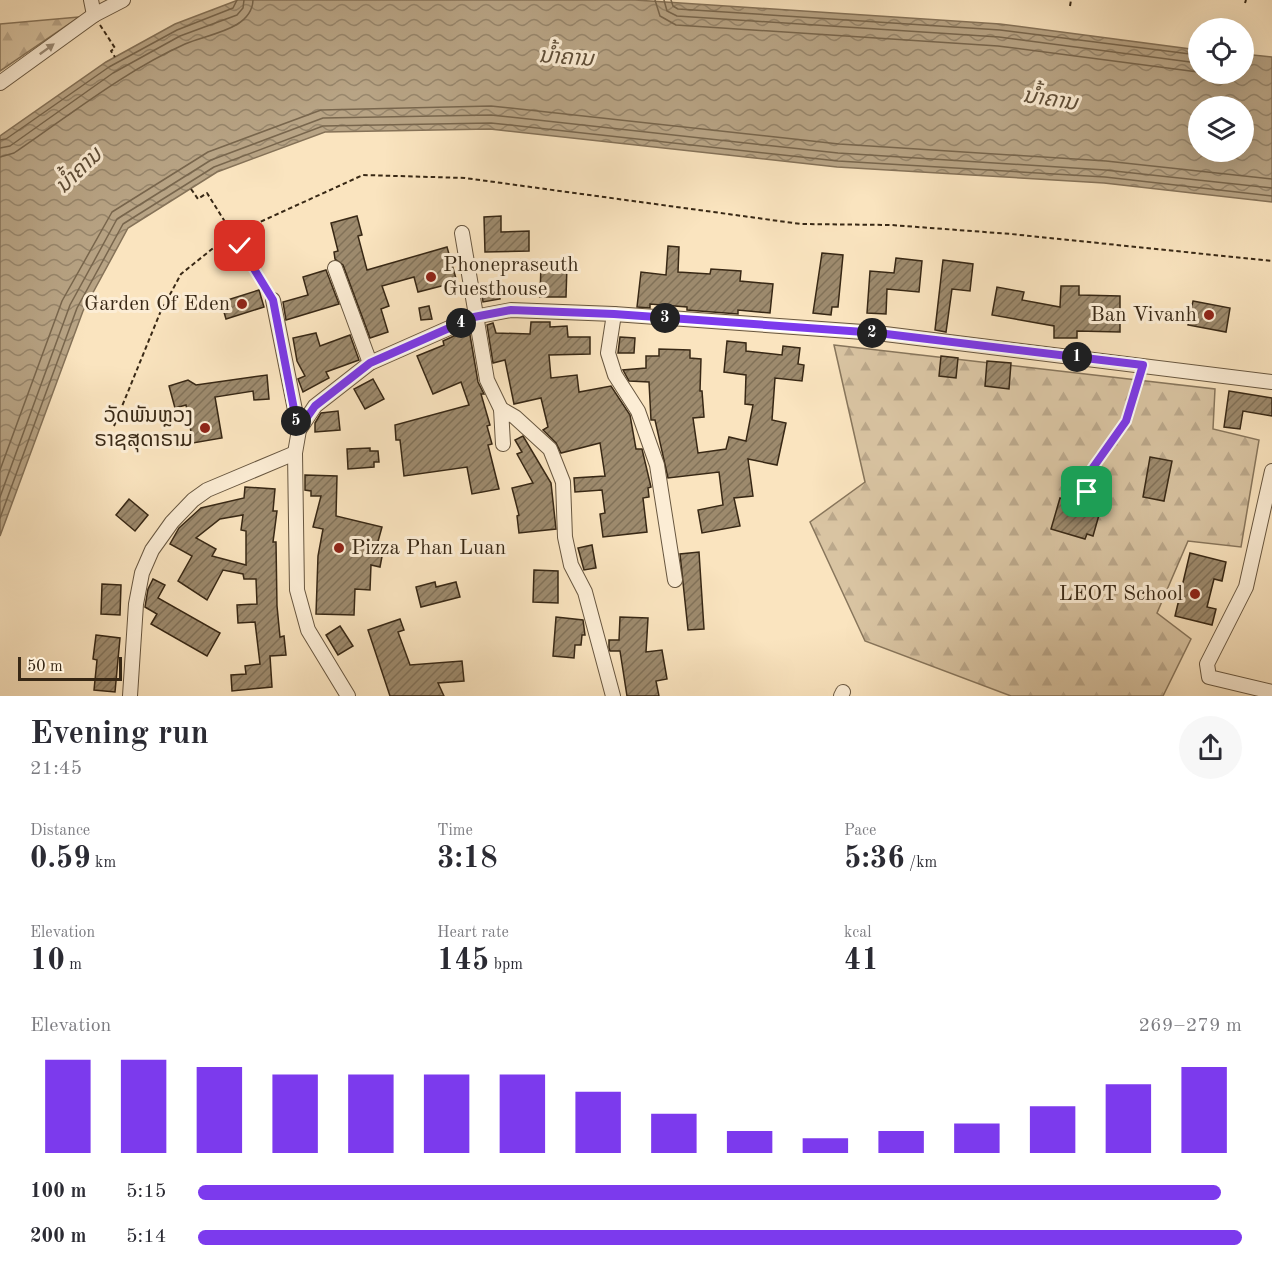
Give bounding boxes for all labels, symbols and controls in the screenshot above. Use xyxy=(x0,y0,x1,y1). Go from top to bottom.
map controls xyxy=(1188,18,1254,162)
button: locate xyxy=(1188,18,1254,84)
water label: ນ້ຳຄານ xyxy=(538,38,596,71)
one-way arrow xyxy=(38,43,54,55)
water label: ນ້ຳຄານ xyxy=(1021,78,1081,115)
button: layers xyxy=(1188,96,1254,162)
water label: ນ້ຳຄານ xyxy=(47,138,107,198)
pin xyxy=(214,220,265,271)
icon: check xyxy=(223,229,256,262)
place label: Phonepraseuth Guesthouse xyxy=(443,255,579,300)
marker: Phonepraseuth Guesthouse xyxy=(424,270,438,284)
place label: Garden Of Eden xyxy=(84,294,230,315)
marker: Garden Of Eden xyxy=(235,297,249,311)
pin: 3 xyxy=(650,303,680,333)
place label: Ban Vivanh xyxy=(1090,305,1197,326)
pin: 4 xyxy=(446,308,476,338)
marker: Ban Vivanh xyxy=(1202,308,1216,322)
text: 3 xyxy=(660,310,670,326)
text: 4 xyxy=(456,315,466,331)
pin: 2 xyxy=(857,318,887,348)
text: 2 xyxy=(867,325,877,341)
pin: 1 xyxy=(1062,342,1092,372)
text: 1 xyxy=(1072,349,1082,365)
place label: ວັດພັນຫຼວງ ຣາຊສຸດາຣາມ xyxy=(94,405,193,453)
pin: 5 xyxy=(281,406,311,436)
text: 5 xyxy=(291,413,301,429)
marker: ວັດພັນຫຼວງ ຣາຊສຸດາຣາມ xyxy=(198,421,212,435)
pin xyxy=(1061,466,1112,517)
icon: arrive xyxy=(1070,475,1103,508)
place label: Pizza Phan Luan xyxy=(351,538,506,559)
marker: Pizza Phan Luan xyxy=(332,541,346,555)
place label: LEOT School xyxy=(1059,584,1183,605)
marker: LEOT School xyxy=(1188,587,1202,601)
scale bar xyxy=(18,654,122,682)
text: 50 m xyxy=(27,659,63,675)
button: share xyxy=(1179,716,1242,779)
text: Evening run xyxy=(30,718,209,751)
text: 21:45 xyxy=(30,759,82,779)
text: Distance xyxy=(30,823,90,839)
text: Time xyxy=(437,823,473,839)
text: Pace xyxy=(844,823,876,839)
text: 0.59 xyxy=(30,844,91,874)
text: 3:18 xyxy=(437,844,498,874)
text: 5:36 xyxy=(844,844,905,874)
text: km xyxy=(91,855,116,871)
text: /km xyxy=(905,855,937,871)
text: Elevation xyxy=(30,925,95,941)
text: Heart rate xyxy=(437,925,509,941)
text: kcal xyxy=(844,925,872,941)
text: 10 xyxy=(30,946,65,976)
text: 145 xyxy=(437,946,489,976)
text: 41 xyxy=(844,946,879,976)
text: m xyxy=(65,957,82,973)
text: bpm xyxy=(489,957,523,973)
text: Elevation xyxy=(30,1016,111,1036)
text: 269–279 m xyxy=(1139,1016,1242,1036)
text: 100 m xyxy=(30,1182,86,1202)
text: 5:15 xyxy=(126,1182,166,1202)
text: 200 m xyxy=(30,1227,86,1247)
text: 5:14 xyxy=(126,1227,166,1247)

